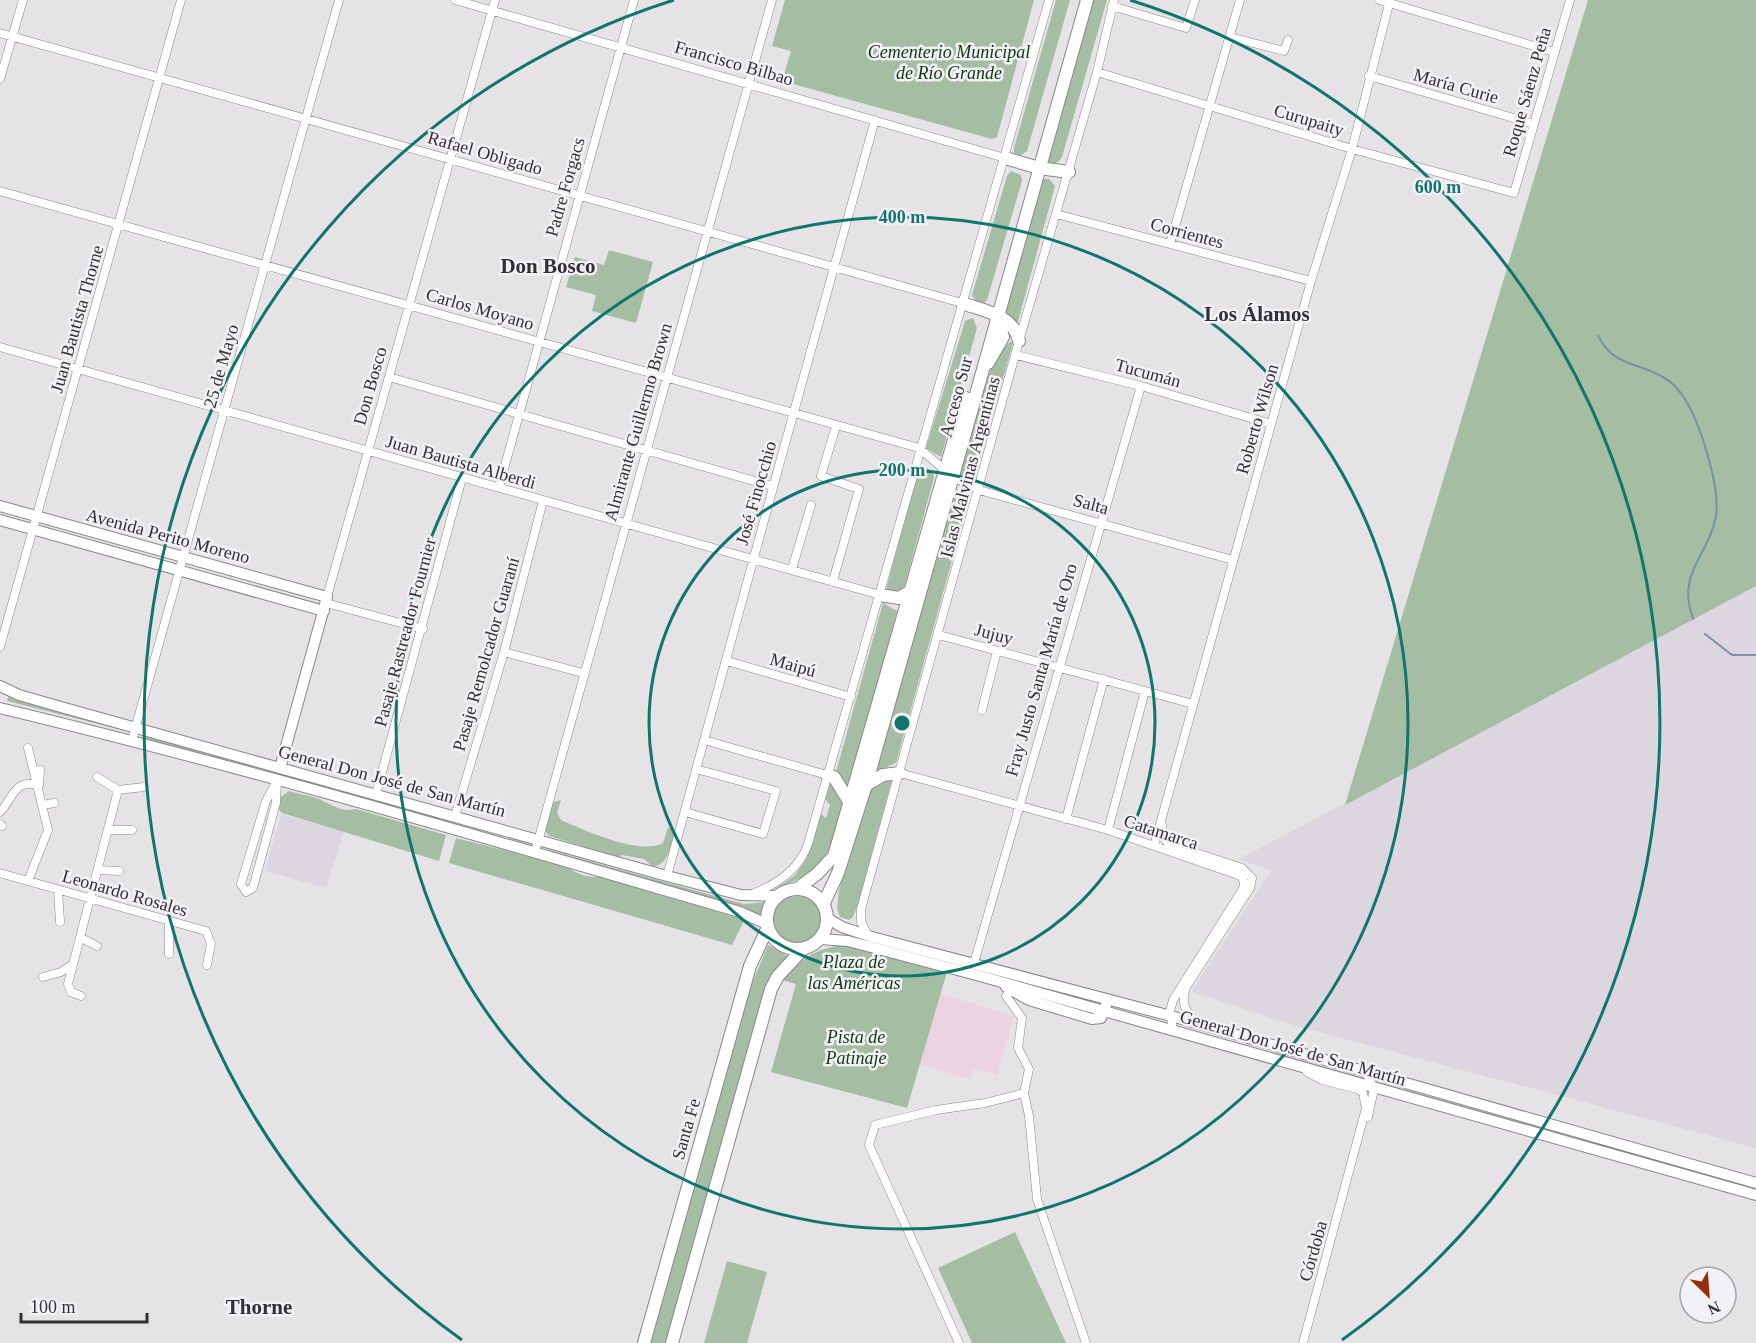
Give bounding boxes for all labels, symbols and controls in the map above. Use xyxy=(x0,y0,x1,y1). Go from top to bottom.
street label: Roque Sáenz Peña xyxy=(1499,25,1555,159)
street label: Francisco Bilbao xyxy=(672,37,796,89)
park label: Cementerio Municipal de Río Grande xyxy=(868,42,1030,83)
street label: María Curie xyxy=(1411,64,1501,108)
street label: Curupaity xyxy=(1272,100,1346,140)
street label: Rafael Obligado xyxy=(425,127,545,179)
street label: Padre Forgacs xyxy=(541,135,589,239)
text: 600 m xyxy=(1415,177,1461,197)
text: 400 m xyxy=(879,207,925,227)
street label: Corrientes xyxy=(1148,214,1226,252)
street label: Juan Bautista Thorne xyxy=(46,243,108,395)
district label: Don Bosco xyxy=(500,254,596,278)
street label: Carlos Moyano xyxy=(424,284,536,334)
district label: Los Álamos xyxy=(1204,302,1310,326)
street label: Almirante Guillermo Brown xyxy=(600,321,676,523)
street label: 25 de Mayo xyxy=(200,322,242,410)
street label: Don Bosco xyxy=(349,345,391,427)
street label: Acceso Sur xyxy=(936,355,976,439)
street label: Tucumán xyxy=(1113,355,1183,391)
street label: Roberto Wilson xyxy=(1232,362,1282,476)
street label: Islas Malvinas Argentinas xyxy=(936,374,1004,560)
street label: Juan Bautista Alberdi xyxy=(384,431,538,493)
street label: José Finocchio xyxy=(732,439,780,547)
text: 200 m xyxy=(879,460,925,480)
street label: Salta xyxy=(1071,490,1111,518)
street label: Avenida Perito Moreno xyxy=(84,505,252,567)
street label: Pasaje Rastreador Fournier xyxy=(370,535,440,729)
street label: Pasaje Remolcador Guaraní xyxy=(449,555,523,753)
street label: Fray Justo Santa María de Oro xyxy=(1001,561,1081,779)
street label: Jujuy xyxy=(973,619,1015,649)
street label: Maipú xyxy=(768,649,818,681)
centre of rings xyxy=(892,713,912,733)
street label: General Don José de San Martín xyxy=(276,741,508,821)
street label: Catamarca xyxy=(1121,811,1201,853)
street label: Leonardo Rosales xyxy=(60,866,190,920)
park label: Plaza de las Américas xyxy=(807,952,901,993)
street label: General Don José de San Martín xyxy=(1178,1006,1408,1090)
park label: Pista de Patinaje xyxy=(825,1027,887,1068)
street label: Santa Fe xyxy=(668,1096,704,1162)
street label: Córdoba xyxy=(1295,1218,1331,1284)
north arrow xyxy=(1678,1265,1738,1325)
scale bar xyxy=(21,1286,147,1324)
district label: Thorne xyxy=(226,1295,292,1319)
text: 100 m xyxy=(30,1297,76,1317)
text: N xyxy=(1705,1298,1723,1318)

